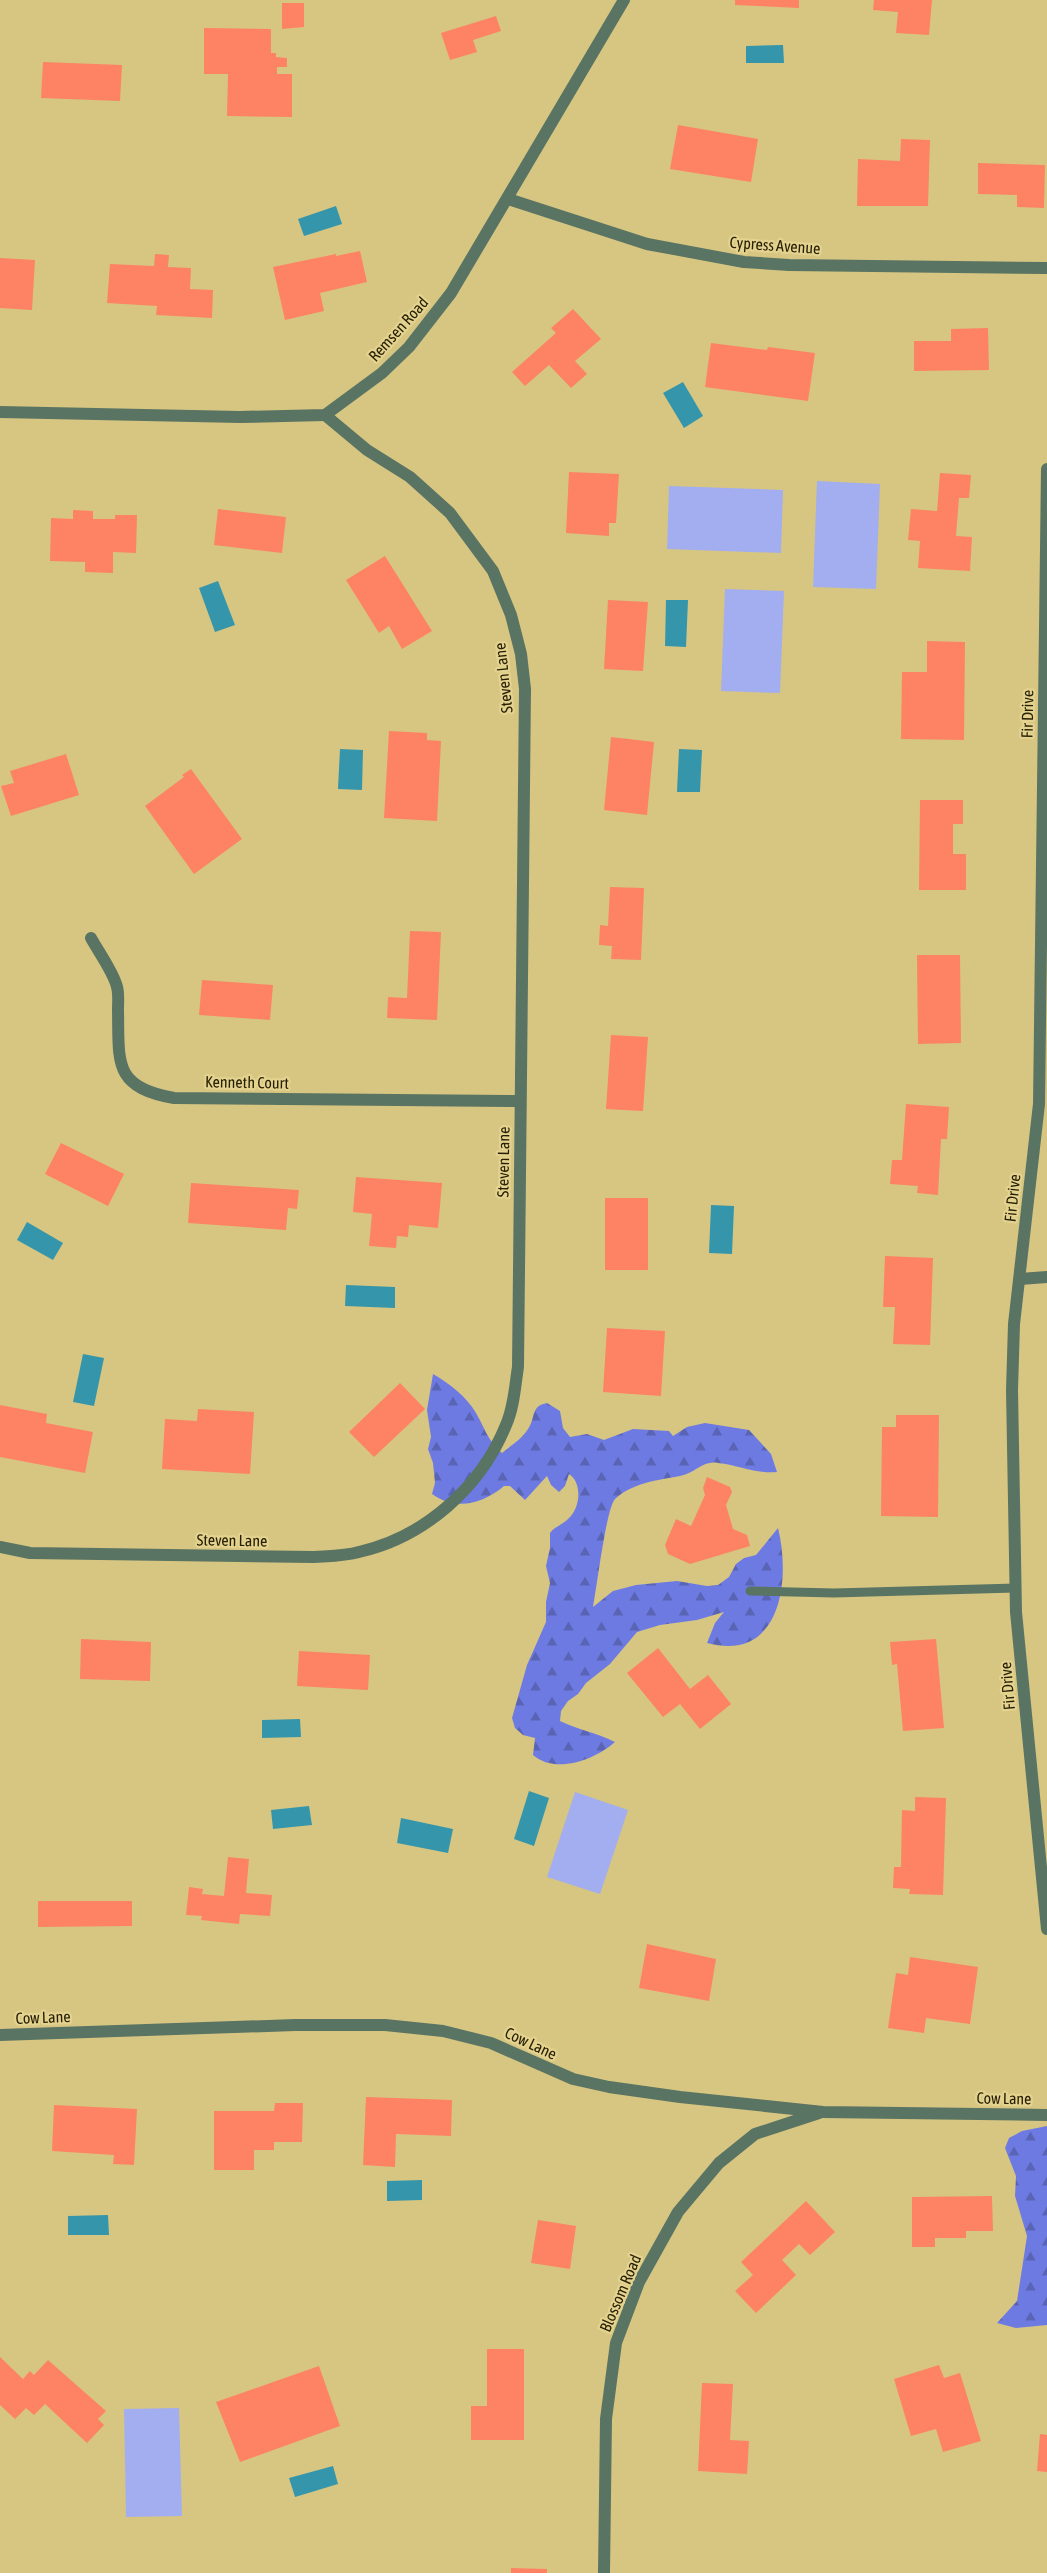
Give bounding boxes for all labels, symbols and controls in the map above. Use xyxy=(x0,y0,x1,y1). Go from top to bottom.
street label: Cypress Avenue xyxy=(729,233,821,258)
street label: Remsen Road xyxy=(364,293,432,365)
street label: Steven Lane xyxy=(490,642,516,714)
street label: Fir Drive xyxy=(1018,690,1036,738)
street label: Kenneth Court xyxy=(205,1072,289,1092)
street label: Steven Lane xyxy=(493,1127,513,1197)
street label: Fir Drive xyxy=(1001,1173,1023,1223)
street label: Steven Lane xyxy=(197,1530,267,1550)
street label: Fir Drive xyxy=(996,1661,1018,1711)
street label: Cow Lane xyxy=(15,2007,71,2027)
street label: Cow Lane xyxy=(502,2023,560,2063)
street label: Cow Lane xyxy=(976,2089,1032,2107)
street label: Blossom Road xyxy=(596,2252,644,2334)

